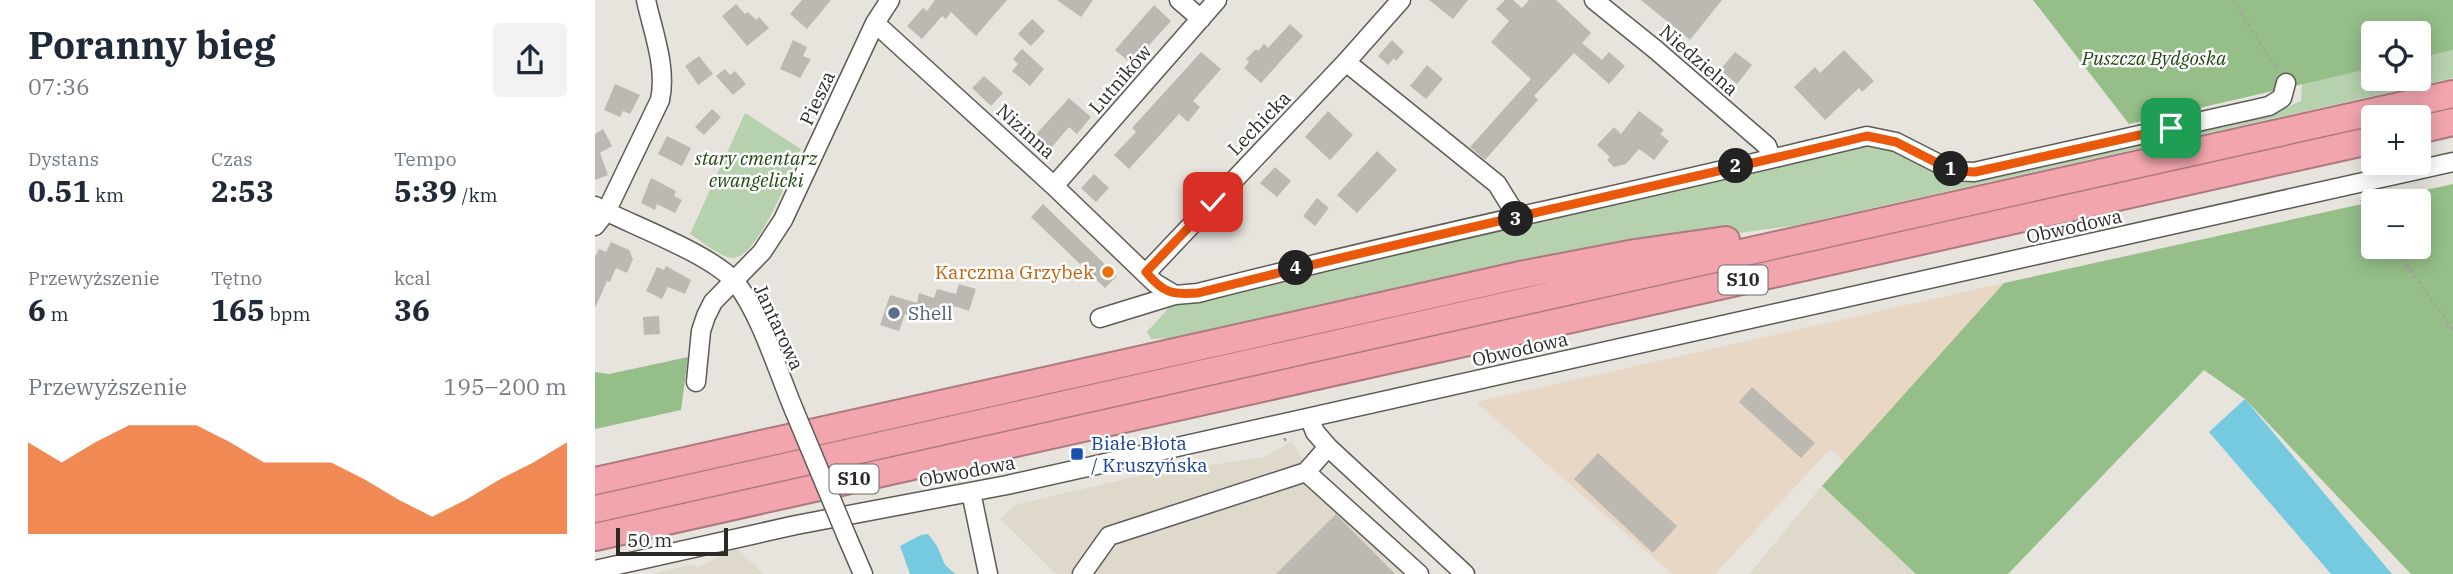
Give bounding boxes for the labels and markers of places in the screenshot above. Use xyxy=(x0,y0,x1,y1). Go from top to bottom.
pin xyxy=(2141,98,2201,158)
pin: 2 xyxy=(1719,148,1753,184)
pin: 1 xyxy=(1933,152,1969,186)
pin xyxy=(1183,172,1243,232)
pin: 3 xyxy=(1499,202,1534,236)
pin: 4 xyxy=(1279,250,1313,286)
place label: Karczma Grzybek xyxy=(935,260,1094,284)
marker: Karczma Grzybek xyxy=(1100,264,1116,280)
place label: Shell xyxy=(908,301,953,325)
marker: Shell xyxy=(886,305,902,321)
place label: Białe Błota / Kruszyńska xyxy=(1091,431,1208,477)
marker: Białe Błota / Kruszyńska xyxy=(1069,446,1085,462)

